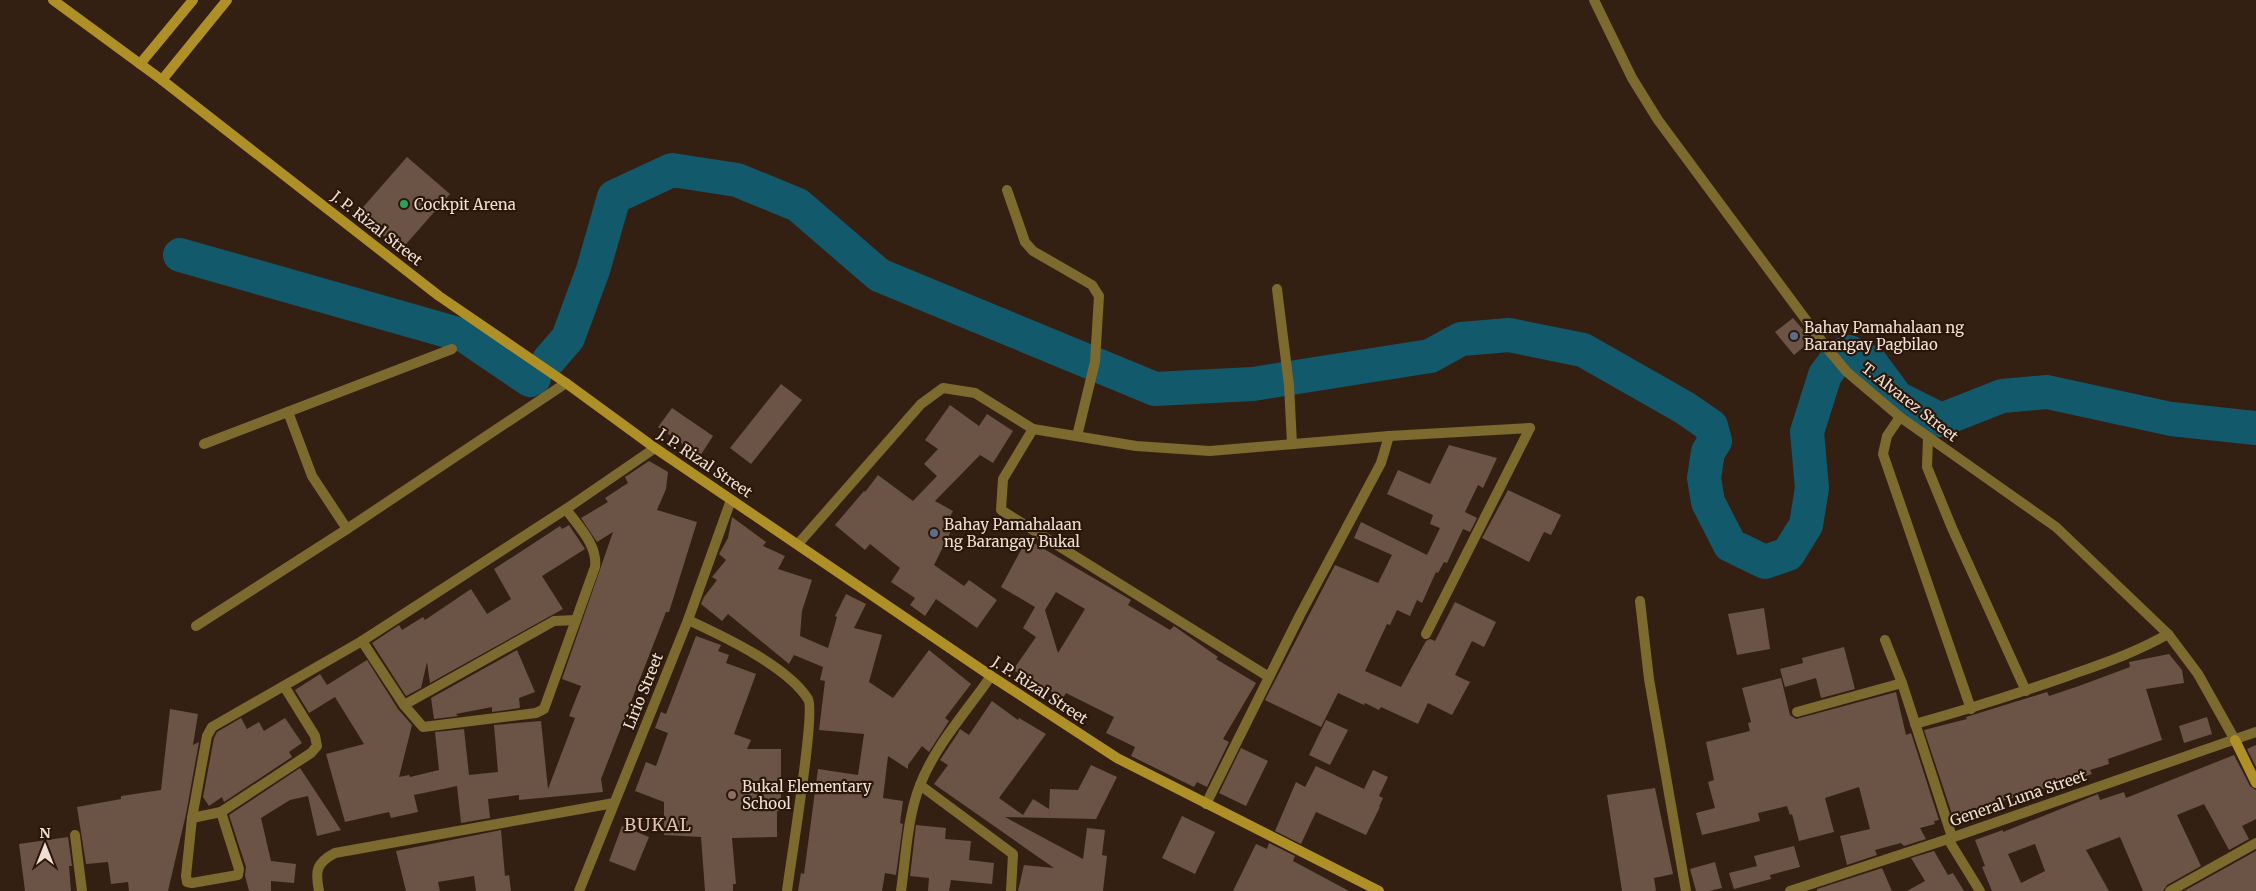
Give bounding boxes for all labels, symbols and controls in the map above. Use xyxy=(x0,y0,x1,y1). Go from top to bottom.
street label: J. P. Rizal Street xyxy=(327,186,426,270)
place label: Cockpit Arena xyxy=(414,195,516,214)
marker: Cockpit Arena xyxy=(398,198,410,210)
place label: Bahay Pamahalaan ng Barangay Pagbilao xyxy=(1804,318,1964,354)
marker: Bahay Pamahalaan ng Barangay Pagbilao xyxy=(1788,330,1800,342)
street label: T. Alvarez Street xyxy=(1858,358,1962,446)
street label: J. P. Rizal Street xyxy=(653,424,756,502)
place label: Bahay Pamahalaan ng Barangay Bukal xyxy=(944,515,1082,551)
marker: Bahay Pamahalaan ng Barangay Bukal xyxy=(928,527,940,539)
street label: Lirio Street xyxy=(619,650,667,732)
street label: J. P. Rizal Street xyxy=(988,651,1092,728)
street label: General Luna Street xyxy=(1947,766,2089,830)
place label: Bukal Elementary School xyxy=(742,777,872,813)
marker: Bukal Elementary School xyxy=(726,789,738,801)
district label: BUKAL xyxy=(624,813,692,836)
north arrow xyxy=(20,821,70,871)
text: N xyxy=(39,824,51,842)

